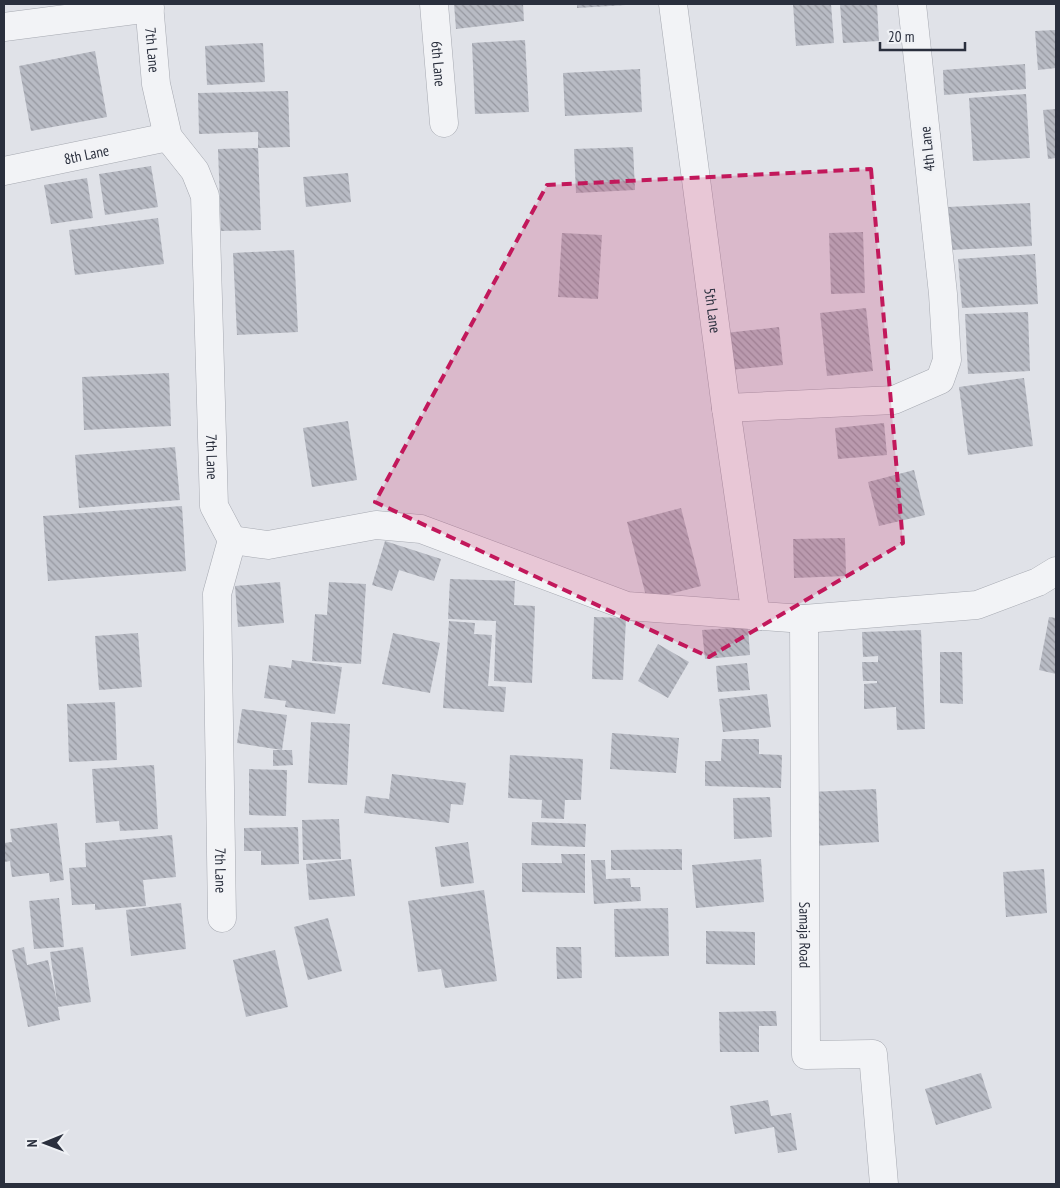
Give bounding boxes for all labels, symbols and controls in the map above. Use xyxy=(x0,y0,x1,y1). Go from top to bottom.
scale bar xyxy=(880,20,965,52)
street label: 7th Lane xyxy=(142,26,164,73)
text: 20 m xyxy=(888,27,914,46)
street label: 6th Lane xyxy=(428,40,450,87)
street label: 4th Lane xyxy=(915,125,939,173)
street label: 8th Lane xyxy=(62,140,110,168)
street label: 5th Lane xyxy=(701,287,726,334)
street label: 7th Lane xyxy=(202,434,223,480)
street label: 7th Lane xyxy=(211,847,231,893)
street label: Samaja Road xyxy=(796,902,815,968)
north arrow xyxy=(20,1118,70,1168)
text: N xyxy=(23,1139,41,1147)

